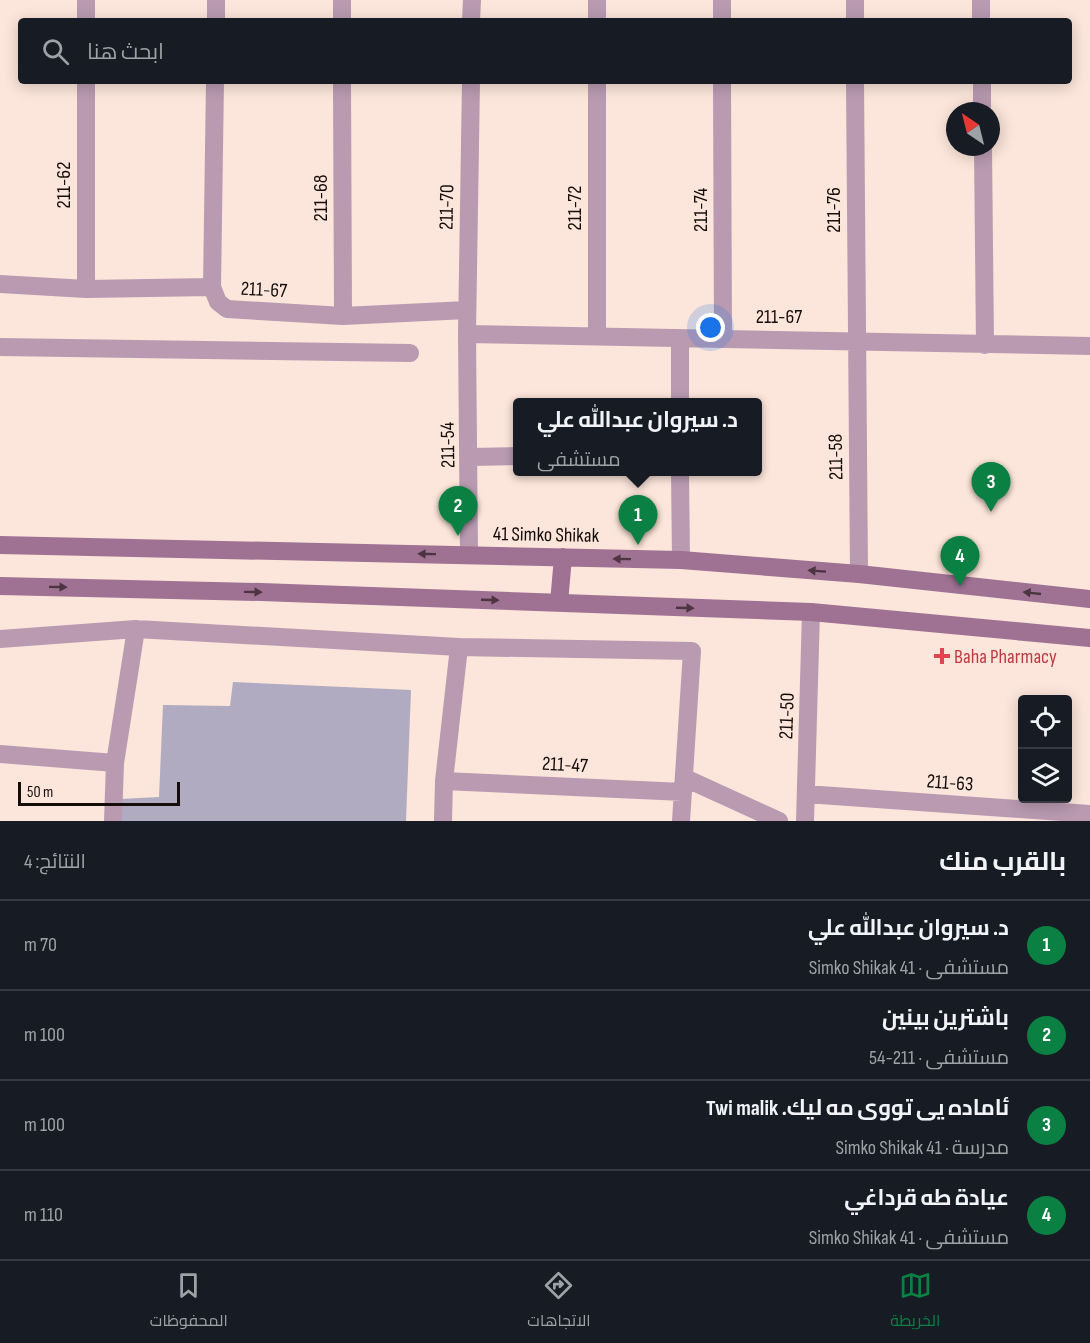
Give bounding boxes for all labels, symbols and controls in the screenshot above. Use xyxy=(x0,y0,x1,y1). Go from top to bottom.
search box xyxy=(18,18,1072,84)
icon: search xyxy=(39,35,72,68)
text: ابحث هنا xyxy=(87,39,164,66)
north arrow xyxy=(946,102,1000,156)
street label: 211-62 xyxy=(52,162,76,208)
street label: 211-68 xyxy=(309,174,333,222)
street label: 211-70 xyxy=(435,184,459,230)
street label: 211-72 xyxy=(563,185,587,231)
street label: 211-76 xyxy=(822,187,846,233)
street label: 211-74 xyxy=(689,188,713,232)
street label: 211-67 xyxy=(240,277,288,303)
street label: 211-67 xyxy=(756,305,802,329)
your location xyxy=(696,313,725,342)
popup xyxy=(513,398,762,476)
text: د. سيروان عبدالله علي xyxy=(537,407,738,434)
street label: 211-54 xyxy=(436,422,460,468)
street label: 211-58 xyxy=(824,434,848,480)
text: مستشفى xyxy=(537,448,621,472)
pin: 3 xyxy=(972,462,1010,512)
pin: 2 xyxy=(438,486,478,536)
pin: 1 xyxy=(618,496,658,545)
street label: 41 Simko Shikak xyxy=(493,522,600,548)
pin: 4 xyxy=(940,536,980,586)
one-way arrow xyxy=(418,549,437,559)
one-way arrow xyxy=(613,554,632,564)
one-way arrow xyxy=(807,566,826,576)
one-way arrow xyxy=(49,583,68,592)
one-way arrow xyxy=(244,587,263,596)
one-way arrow xyxy=(1022,588,1041,598)
one-way arrow xyxy=(481,596,500,605)
one-way arrow xyxy=(676,603,695,612)
place label: Baha Pharmacy xyxy=(954,645,1057,669)
marker: Baha Pharmacy xyxy=(935,649,949,663)
street label: 211-50 xyxy=(774,692,800,740)
map controls xyxy=(1018,695,1072,803)
button: locate xyxy=(1018,695,1072,749)
button: layers xyxy=(1018,749,1072,803)
street label: 211-47 xyxy=(541,752,588,778)
street label: 211-63 xyxy=(926,769,974,797)
scale bar xyxy=(18,779,180,806)
text: 50 m xyxy=(27,783,53,802)
text: بالقرب منك xyxy=(939,847,1066,878)
text: النتائج: 4 xyxy=(24,850,86,874)
text: د. سيروان عبدالله علي xyxy=(808,915,1009,942)
text: 70 m xyxy=(24,933,57,957)
text: 1 xyxy=(1043,933,1050,957)
text: مستشفى · 41 Simko Shikak xyxy=(809,956,1009,980)
text: باشترين بينين xyxy=(882,1005,1009,1032)
text: 100 m xyxy=(24,1023,65,1047)
text: 2 xyxy=(1042,1023,1051,1047)
text: مستشفى · 211-54 xyxy=(869,1046,1009,1070)
text: ئاماده يى تووى مه ليك. Twi malik xyxy=(706,1095,1009,1122)
text: 100 m xyxy=(24,1113,65,1137)
text: 3 xyxy=(1042,1113,1051,1137)
text: مدرسة · 41 Simko Shikak xyxy=(835,1136,1009,1160)
text: عيادة طه قرداغي xyxy=(844,1185,1009,1212)
text: 110 m xyxy=(24,1203,63,1227)
text: 4 xyxy=(1042,1203,1051,1227)
text: مستشفى · 41 Simko Shikak xyxy=(809,1226,1009,1250)
tab: المحفوظات xyxy=(150,1269,228,1335)
tab: الاتجاهات xyxy=(527,1269,591,1335)
tab: الخريطة xyxy=(890,1269,940,1335)

